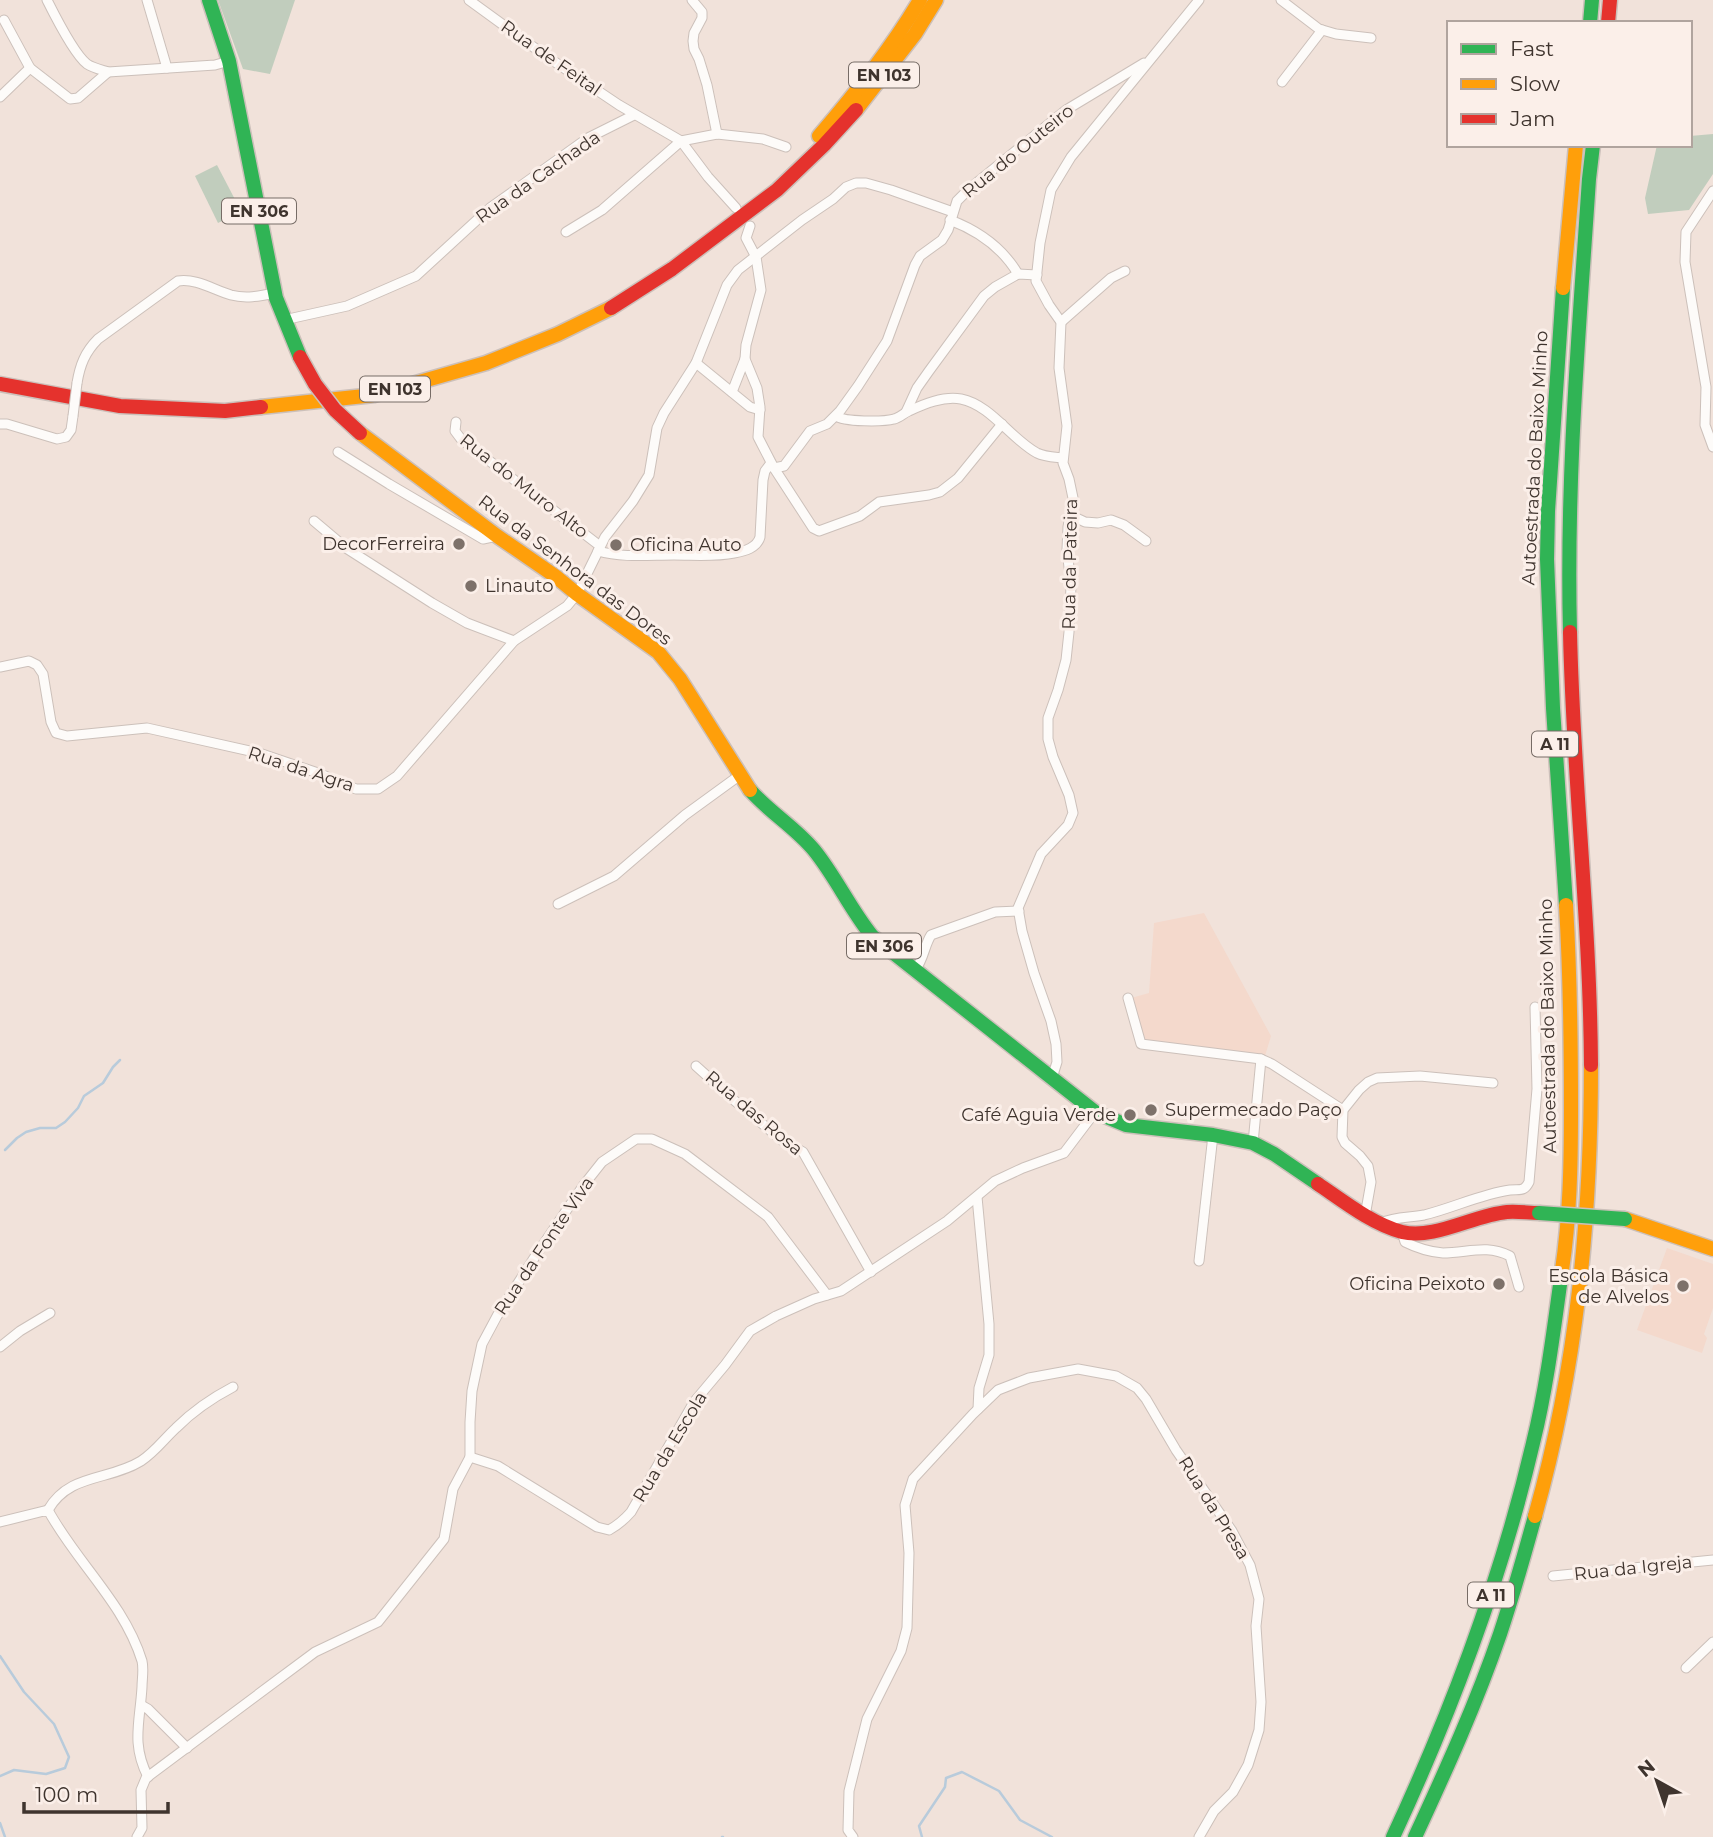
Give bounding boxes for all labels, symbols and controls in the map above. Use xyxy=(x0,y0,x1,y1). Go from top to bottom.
street label: Rua de Feital xyxy=(497,15,605,101)
legend xyxy=(1447,21,1692,147)
text: Fast xyxy=(1510,36,1554,61)
road number: EN 103 xyxy=(849,62,919,88)
text: Slow xyxy=(1510,71,1560,96)
street label: Rua do Outeiro xyxy=(958,99,1078,203)
text: Jam xyxy=(1509,106,1555,131)
street label: Rua da Cachada xyxy=(472,126,604,228)
road number: EN 306 xyxy=(222,198,296,224)
street label: Autoestrada do Baixo Minho xyxy=(1517,330,1553,586)
road number: EN 103 xyxy=(360,376,430,402)
street label: Rua do Muro Alto xyxy=(455,429,593,543)
street label: Rua da Senhora das Dores xyxy=(474,490,676,650)
street label: Rua da Pateira xyxy=(1058,498,1082,630)
place label: DecorFerreira xyxy=(322,533,445,555)
place label: Oficina Auto xyxy=(630,534,742,556)
marker: DecorFerreira xyxy=(451,536,467,552)
marker: Oficina Auto xyxy=(608,537,624,553)
place label: Linauto xyxy=(485,575,554,597)
marker: Linauto xyxy=(463,578,479,594)
road number: A 11 xyxy=(1532,732,1578,757)
street label: Rua da Agra xyxy=(245,742,357,796)
street label: Autoestrada do Baixo Minho xyxy=(1535,898,1561,1154)
road number: EN 306 xyxy=(847,934,921,958)
street label: Rua das Rosa xyxy=(701,1066,807,1160)
place label: Supermecado Paço xyxy=(1165,1099,1342,1121)
marker: Supermecado Paço xyxy=(1143,1102,1159,1118)
place label: Café Aguia Verde xyxy=(961,1104,1116,1126)
marker: Café Aguia Verde xyxy=(1122,1107,1138,1123)
street label: Rua da Fonte Viva xyxy=(490,1173,598,1319)
place label: Escola Básica de Alvelos xyxy=(1548,1265,1669,1308)
place label: Oficina Peixoto xyxy=(1349,1273,1485,1295)
marker: Oficina Peixoto xyxy=(1491,1276,1507,1292)
marker: Escola Básica de Alvelos xyxy=(1675,1278,1691,1294)
street label: Rua da Escola xyxy=(628,1388,712,1506)
street label: Rua da Presa xyxy=(1173,1452,1255,1564)
street label: Rua da Igreja xyxy=(1573,1551,1693,1585)
road number: A 11 xyxy=(1468,1582,1514,1608)
north arrow xyxy=(1622,1746,1692,1816)
text: N xyxy=(1633,1755,1660,1782)
scale bar xyxy=(24,1770,168,1814)
text: 100 m xyxy=(35,1782,98,1807)

